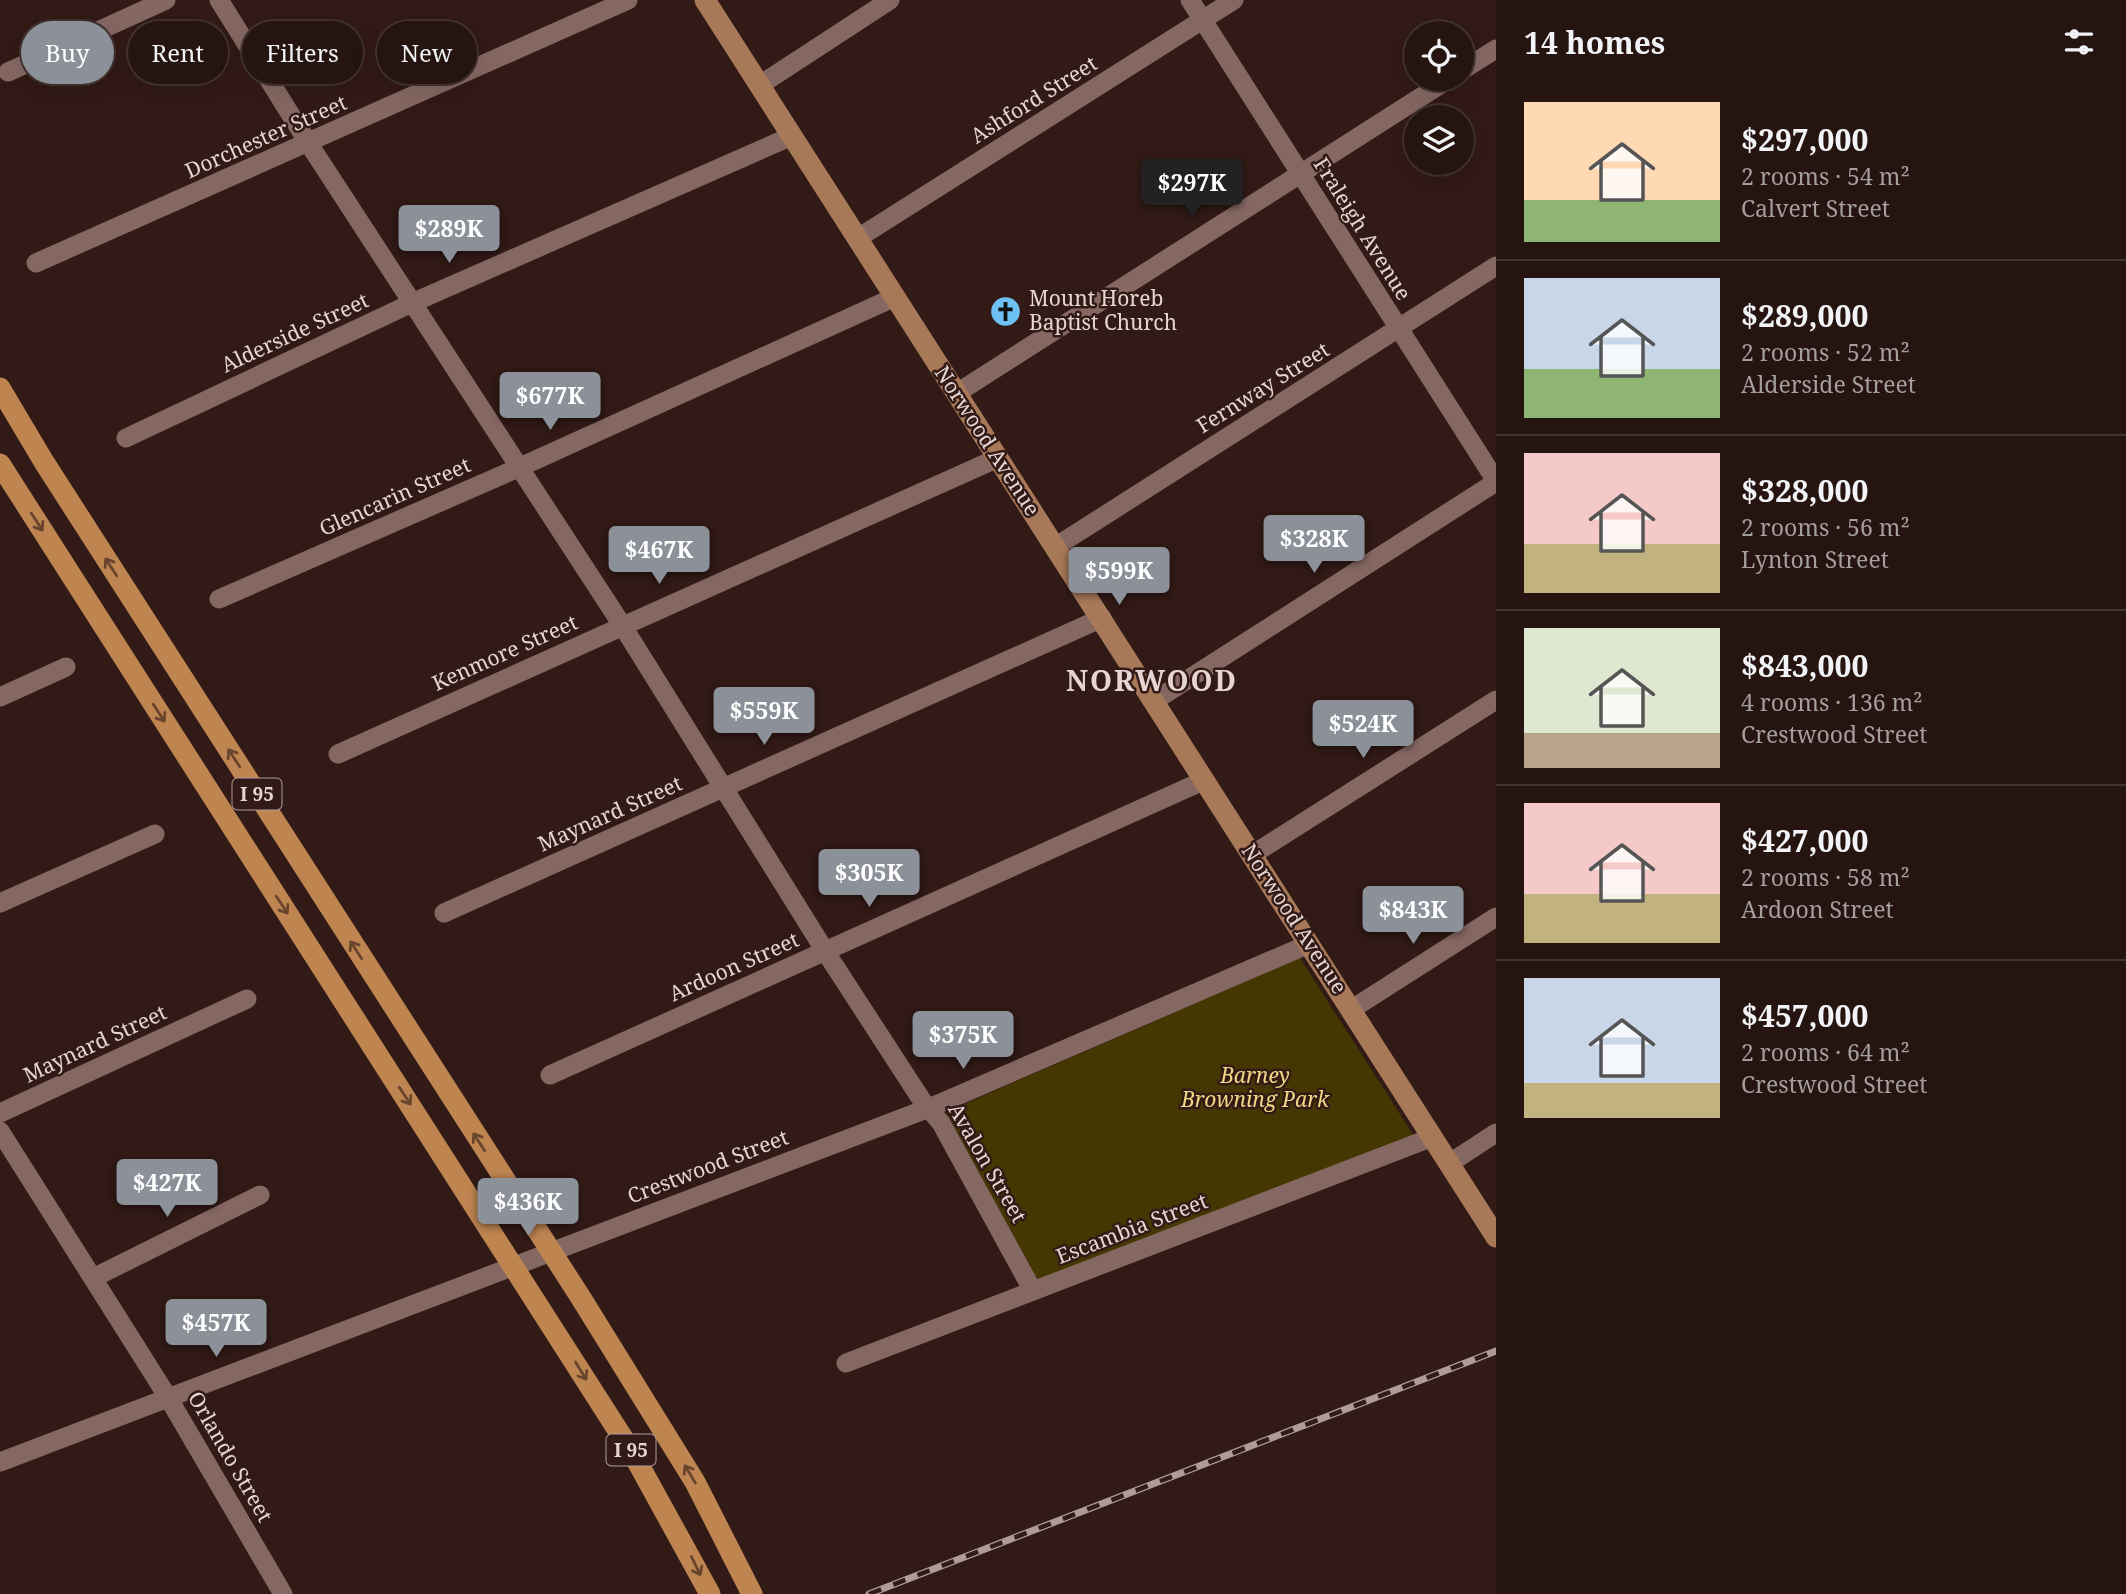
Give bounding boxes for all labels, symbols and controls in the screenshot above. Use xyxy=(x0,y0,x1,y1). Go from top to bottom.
chip: Buy xyxy=(21,21,114,84)
chip: Rent xyxy=(128,21,228,84)
chip: Filters xyxy=(242,21,363,84)
chip: New xyxy=(377,21,477,84)
map controls xyxy=(1404,21,1474,175)
button: locate xyxy=(1404,21,1474,91)
text: 14 homes xyxy=(1524,22,1665,63)
icon: filters xyxy=(2060,23,2098,61)
street label: Ashford Street xyxy=(965,49,1102,149)
street label: Dorchester Street xyxy=(180,88,351,184)
button: layers xyxy=(1404,105,1474,175)
text: $297,000 xyxy=(1741,119,1868,160)
icon: home xyxy=(1580,130,1664,214)
street label: Fraleigh Avenue xyxy=(1308,152,1418,305)
pin: $297K xyxy=(1143,160,1241,219)
text: 2 rooms · 54 m² xyxy=(1741,160,1910,192)
text: $297K xyxy=(1158,166,1226,198)
text: Calvert Street xyxy=(1741,192,1890,224)
pin: $289K xyxy=(400,205,498,265)
text: $289K xyxy=(415,212,483,244)
place label: Mount Horeb Baptist Church xyxy=(1029,284,1177,336)
street label: Alderside Street xyxy=(216,286,373,379)
church icon: Mount Horeb Baptist Church xyxy=(989,294,1023,328)
text: $289,000 xyxy=(1741,295,1868,336)
icon: home xyxy=(1580,306,1664,390)
street label: Fernway Street xyxy=(1191,335,1334,439)
text: 2 rooms · 52 m² xyxy=(1741,336,1910,368)
street label: Norwood Avenue xyxy=(929,360,1047,521)
text: Alderside Street xyxy=(1741,368,1916,400)
pin: $677K xyxy=(501,372,599,432)
text: $677K xyxy=(516,379,584,411)
street label: Glencarin Street xyxy=(315,450,475,542)
text: $328,000 xyxy=(1741,470,1868,511)
icon: home xyxy=(1580,481,1664,565)
one-way arrow xyxy=(30,511,44,531)
text: 2 rooms · 56 m² xyxy=(1741,511,1910,543)
pin: $328K xyxy=(1265,516,1363,575)
text: $328K xyxy=(1280,522,1348,554)
pin: $467K xyxy=(610,526,708,586)
text: $467K xyxy=(625,533,693,565)
text: Lynton Street xyxy=(1741,543,1889,575)
pin: $599K xyxy=(1070,548,1168,607)
text: $599K xyxy=(1085,554,1153,586)
one-way arrow xyxy=(104,558,118,577)
street label: Kenmore Street xyxy=(428,608,582,697)
text: $843,000 xyxy=(1741,645,1868,686)
icon: home xyxy=(1580,656,1664,740)
district label: NORWOOD xyxy=(1066,661,1238,699)
text: 4 rooms · 136 m² xyxy=(1741,686,1923,718)
pin: $559K xyxy=(715,688,813,747)
text: $559K xyxy=(730,694,798,726)
pin: $524K xyxy=(1314,700,1412,760)
one-way arrow xyxy=(153,703,167,723)
text: $524K xyxy=(1329,707,1397,739)
text: Crestwood Street xyxy=(1741,718,1927,750)
one-way arrow xyxy=(226,749,240,769)
street label: Maynard Street xyxy=(533,769,686,857)
road number: I 95 xyxy=(232,778,282,810)
text: $427,000 xyxy=(1741,820,1868,861)
icon: home xyxy=(1580,831,1664,915)
street label: Norwood Avenue xyxy=(1236,838,1354,999)
pin: $305K xyxy=(820,850,918,909)
text: $305K xyxy=(835,856,903,888)
text: 2 rooms · 58 m² xyxy=(1741,861,1910,893)
pin: $843K xyxy=(1364,886,1462,946)
text: $843K xyxy=(1379,893,1447,925)
text: Ardoon Street xyxy=(1741,893,1894,925)
one-way arrow xyxy=(276,894,290,914)
street label: Ardoon Street xyxy=(664,925,803,1007)
one-way arrow xyxy=(349,941,364,960)
text: $457,000 xyxy=(1741,995,1868,1036)
street label: Maynard Street xyxy=(18,998,171,1089)
icon: home xyxy=(1580,1006,1664,1090)
pin: $375K xyxy=(914,1012,1012,1071)
text: $375K xyxy=(929,1018,997,1050)
text: 2 rooms · 64 m² xyxy=(1741,1036,1910,1068)
park label: Barney Browning Park xyxy=(1180,1061,1330,1113)
text: Crestwood Street xyxy=(1741,1068,1927,1100)
one-way arrow xyxy=(398,1086,412,1106)
street label: Avalon Street xyxy=(942,1098,1033,1227)
street label: Crestwood Street xyxy=(623,1123,792,1210)
one-way arrow xyxy=(472,1132,486,1152)
pin: $427K xyxy=(118,1160,216,1219)
text: $427K xyxy=(133,1166,201,1198)
pin: $436K xyxy=(479,1178,577,1238)
text: $436K xyxy=(494,1185,562,1217)
street label: Escambia Street xyxy=(1052,1186,1211,1270)
pin: $457K xyxy=(167,1300,265,1359)
text: $457K xyxy=(182,1306,250,1338)
one-way arrow xyxy=(574,1360,588,1380)
street label: Orlando Street xyxy=(182,1386,280,1527)
road number: I 95 xyxy=(606,1434,656,1466)
one-way arrow xyxy=(683,1465,697,1485)
one-way arrow xyxy=(690,1555,704,1576)

